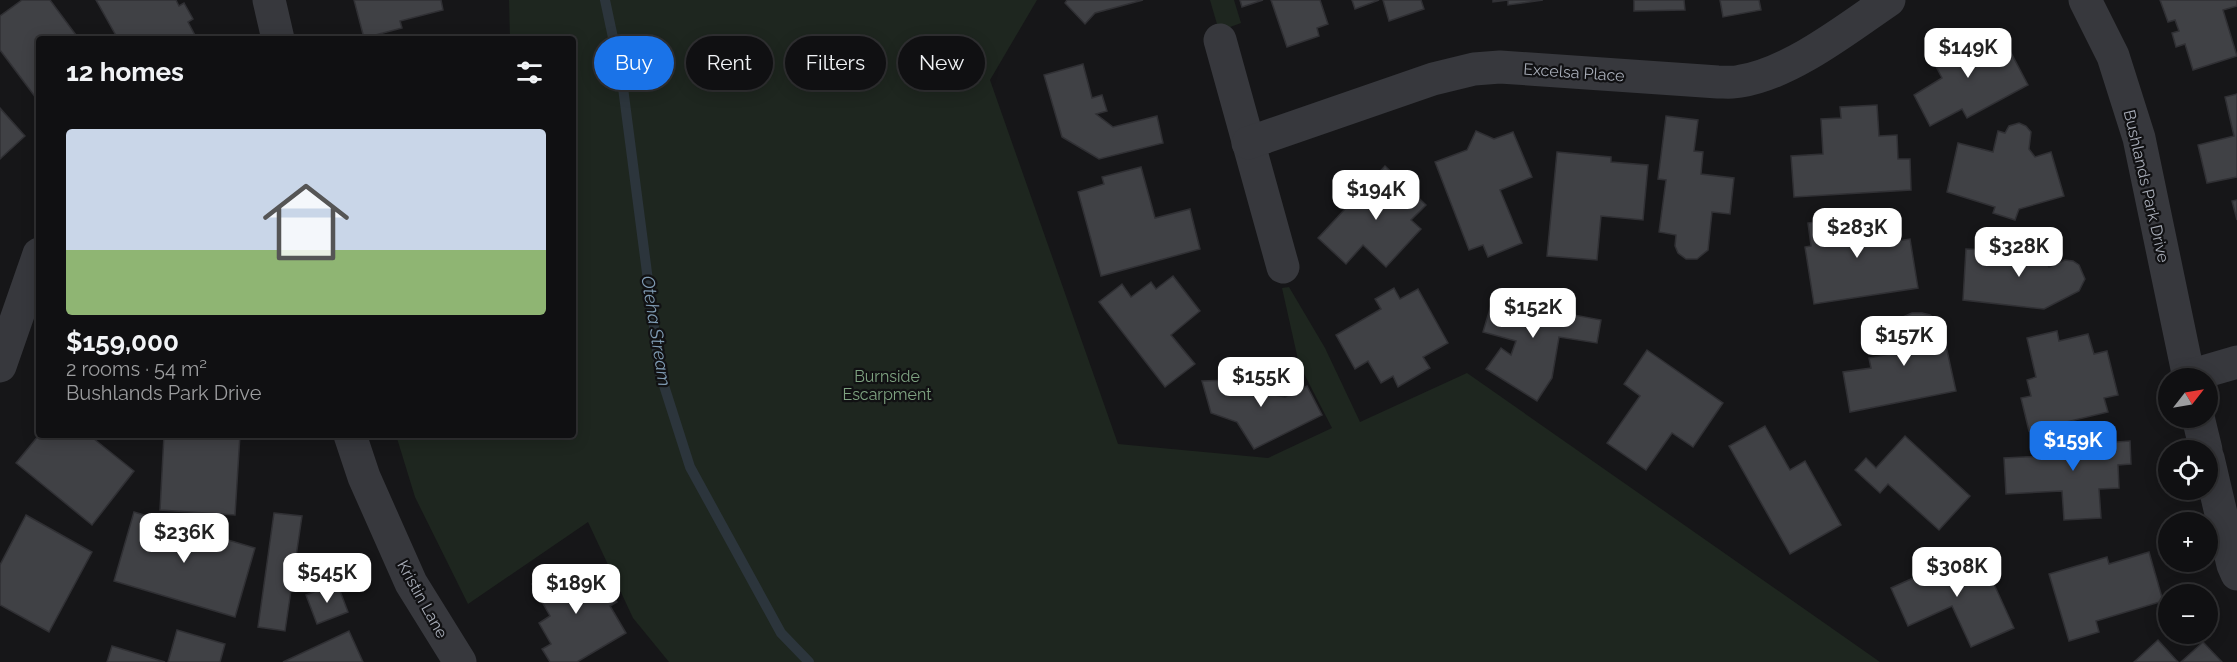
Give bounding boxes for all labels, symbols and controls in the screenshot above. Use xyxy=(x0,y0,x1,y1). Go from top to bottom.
pin: $149K xyxy=(1926,28,2010,79)
text: $149K xyxy=(1938,35,1998,59)
chip: Buy xyxy=(594,36,674,90)
chip: Rent xyxy=(686,36,773,90)
chip: Filters xyxy=(785,36,886,90)
chip: New xyxy=(898,36,985,90)
icon: filters xyxy=(513,56,546,89)
text: 12 homes xyxy=(66,57,184,87)
street label: Excelsa Place xyxy=(1523,59,1625,86)
street label: Bushlands Park Drive xyxy=(2120,108,2173,264)
icon: home xyxy=(252,168,360,276)
pin: $194K xyxy=(1334,170,1418,221)
text: $194K xyxy=(1346,177,1406,201)
pin: $283K xyxy=(1815,208,1899,259)
text: $283K xyxy=(1827,215,1887,239)
pin: $328K xyxy=(1977,227,2061,278)
text: $328K xyxy=(1989,234,2049,258)
water label: Oteha Stream xyxy=(637,274,676,388)
pin: $152K xyxy=(1491,288,1575,339)
text: $152K xyxy=(1504,295,1562,319)
pin: $157K xyxy=(1862,316,1946,367)
text: $157K xyxy=(1875,323,1933,347)
text: $159,000 xyxy=(66,327,179,357)
text: 2 rooms · 54 m² xyxy=(66,357,207,381)
pin: $155K xyxy=(1219,357,1303,408)
text: $155K xyxy=(1232,364,1290,388)
park label: Burnside Escarpment xyxy=(842,367,932,404)
north arrow xyxy=(2158,368,2218,428)
map controls xyxy=(2158,368,2218,644)
text: Bushlands Park Drive xyxy=(66,381,261,405)
pin: $159K xyxy=(2031,421,2115,472)
text: $159K xyxy=(2044,428,2102,452)
button: locate xyxy=(2158,440,2218,500)
button: + xyxy=(2158,512,2218,572)
pin: $236K xyxy=(142,513,226,564)
text: $236K xyxy=(154,520,214,544)
pin: $308K xyxy=(1915,547,1999,598)
pin: $545K xyxy=(285,553,369,604)
text: $308K xyxy=(1926,554,1988,578)
street label: Kristin Lane xyxy=(393,557,452,642)
text: $545K xyxy=(297,560,357,584)
pin: $189K xyxy=(534,564,618,615)
text: $189K xyxy=(546,571,606,595)
button: − xyxy=(2158,584,2218,644)

